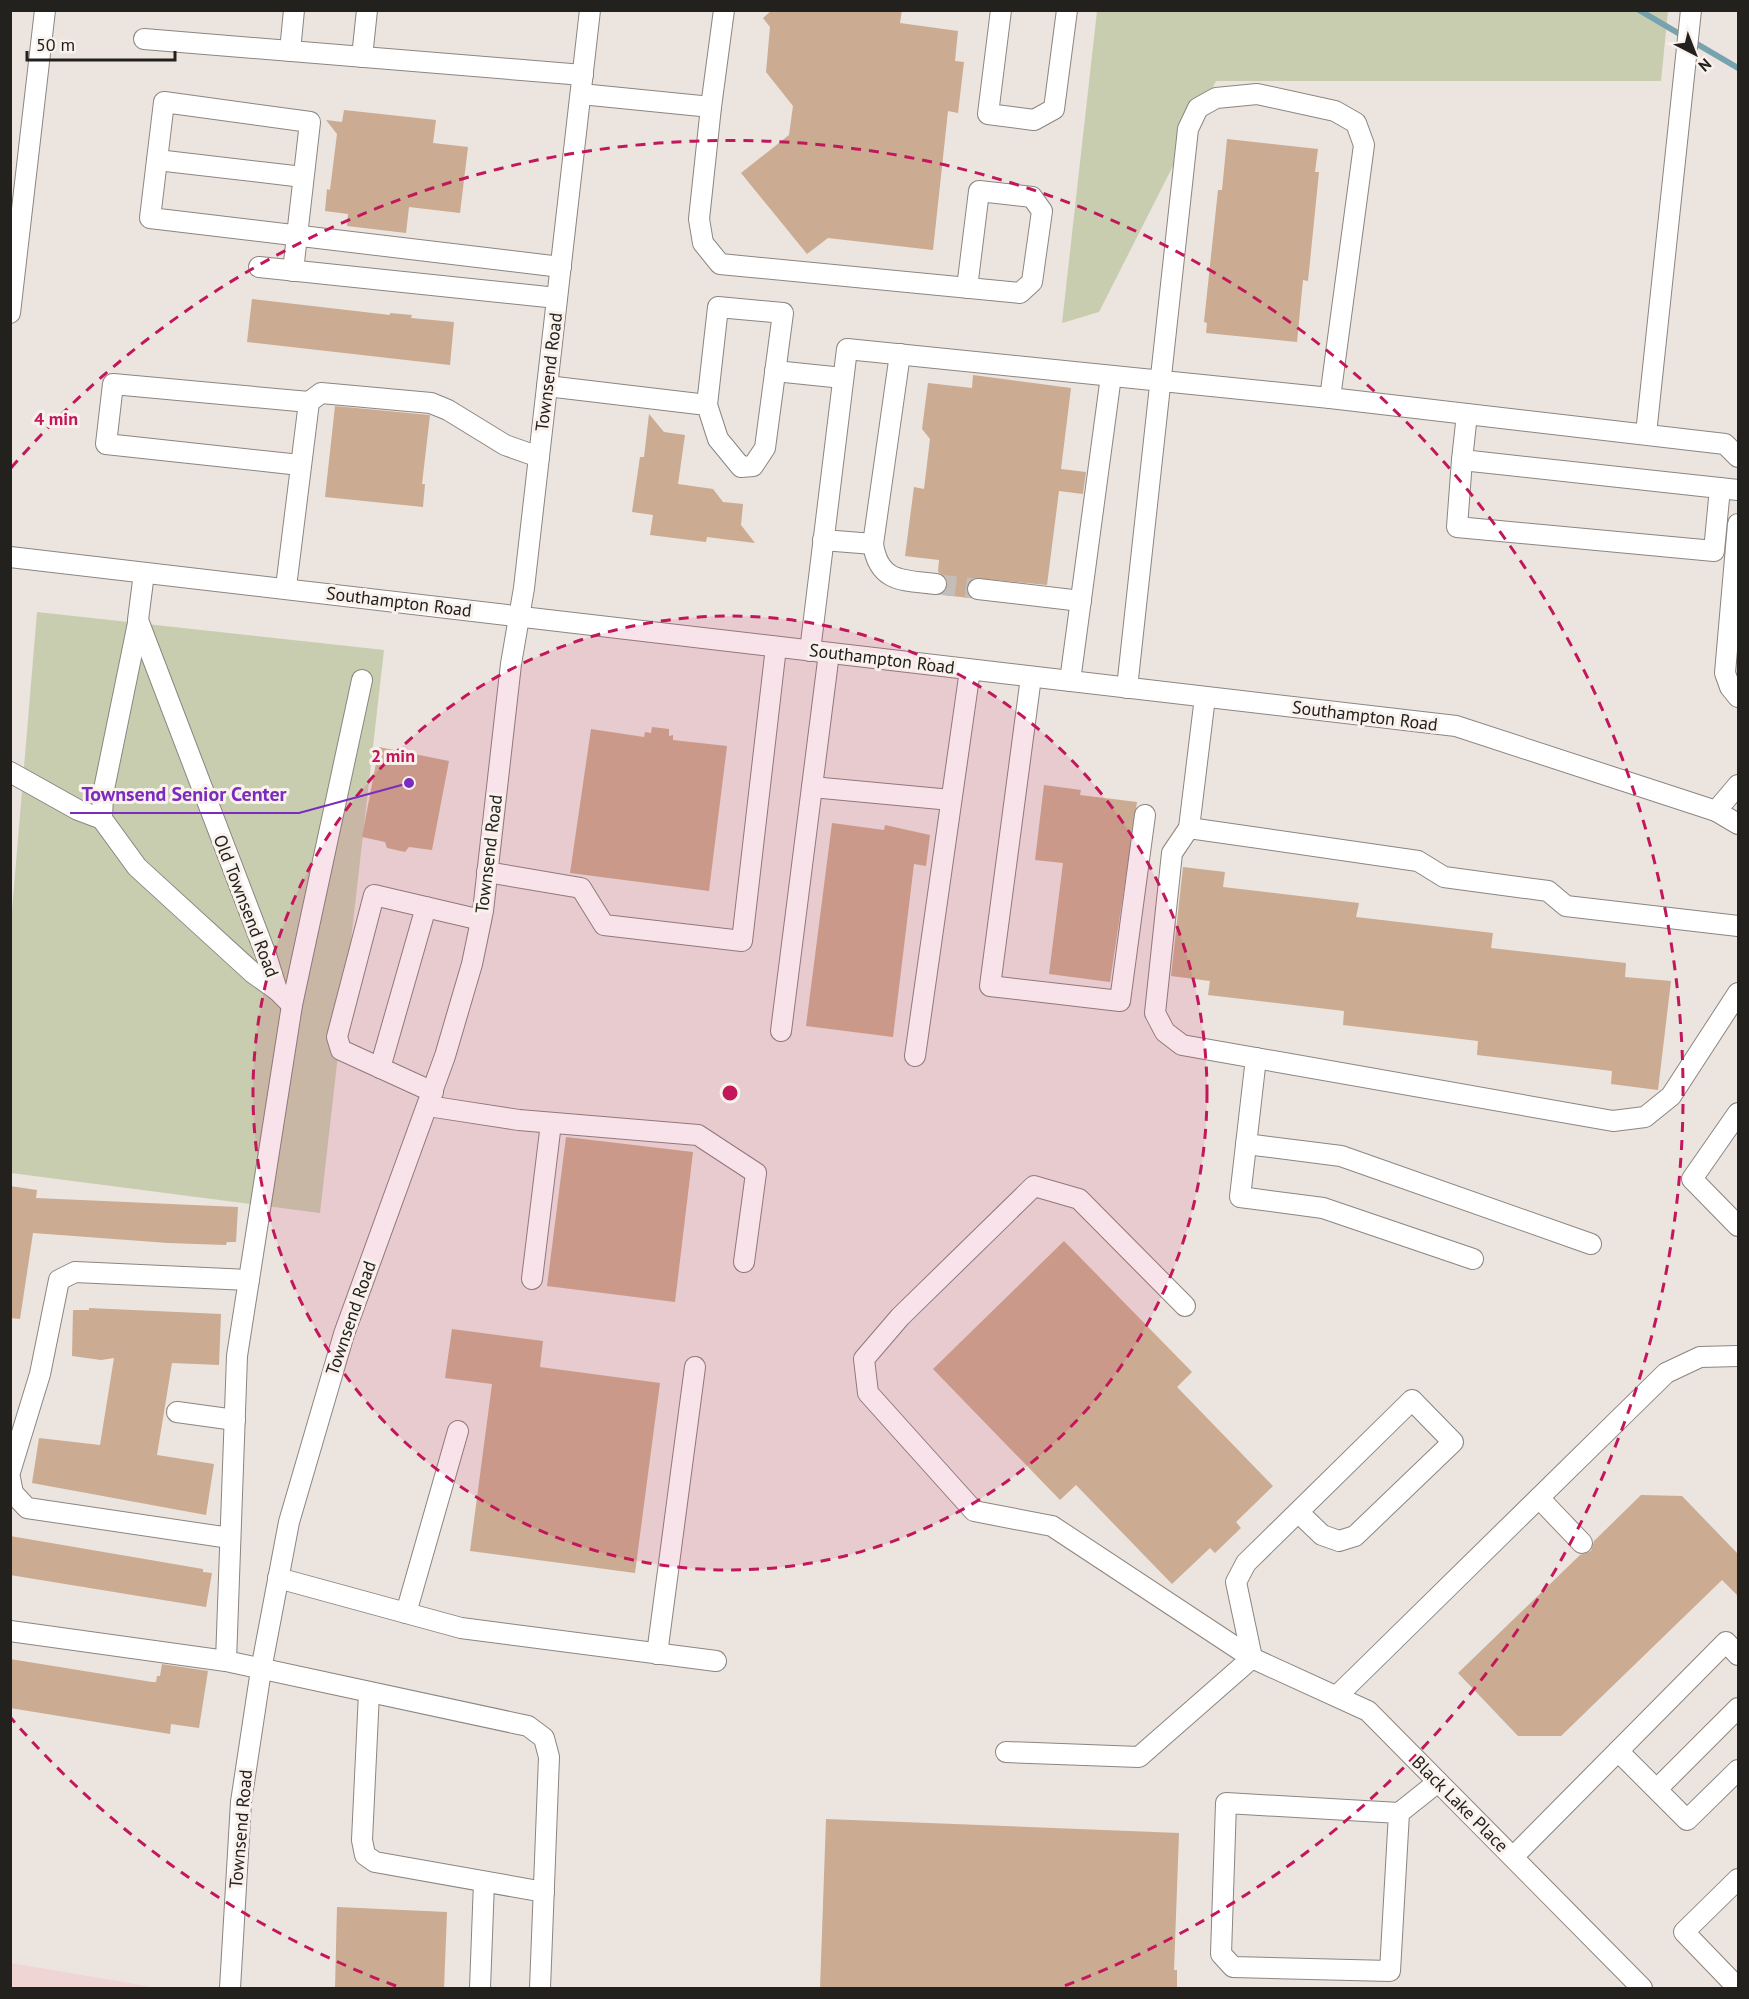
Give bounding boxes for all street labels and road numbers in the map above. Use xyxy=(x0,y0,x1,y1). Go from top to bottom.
street label: Townsend Road xyxy=(530,311,567,433)
street label: Southampton Road xyxy=(325,581,473,622)
street label: Southampton Road xyxy=(808,638,956,679)
street label: Southampton Road xyxy=(1291,695,1439,736)
street label: Townsend Road xyxy=(470,793,507,915)
street label: Old Townsend Road xyxy=(209,831,284,980)
street label: Townsend Road xyxy=(320,1258,381,1378)
street label: Black Lake Place xyxy=(1407,1751,1513,1857)
street label: Townsend Road xyxy=(224,1768,257,1889)

